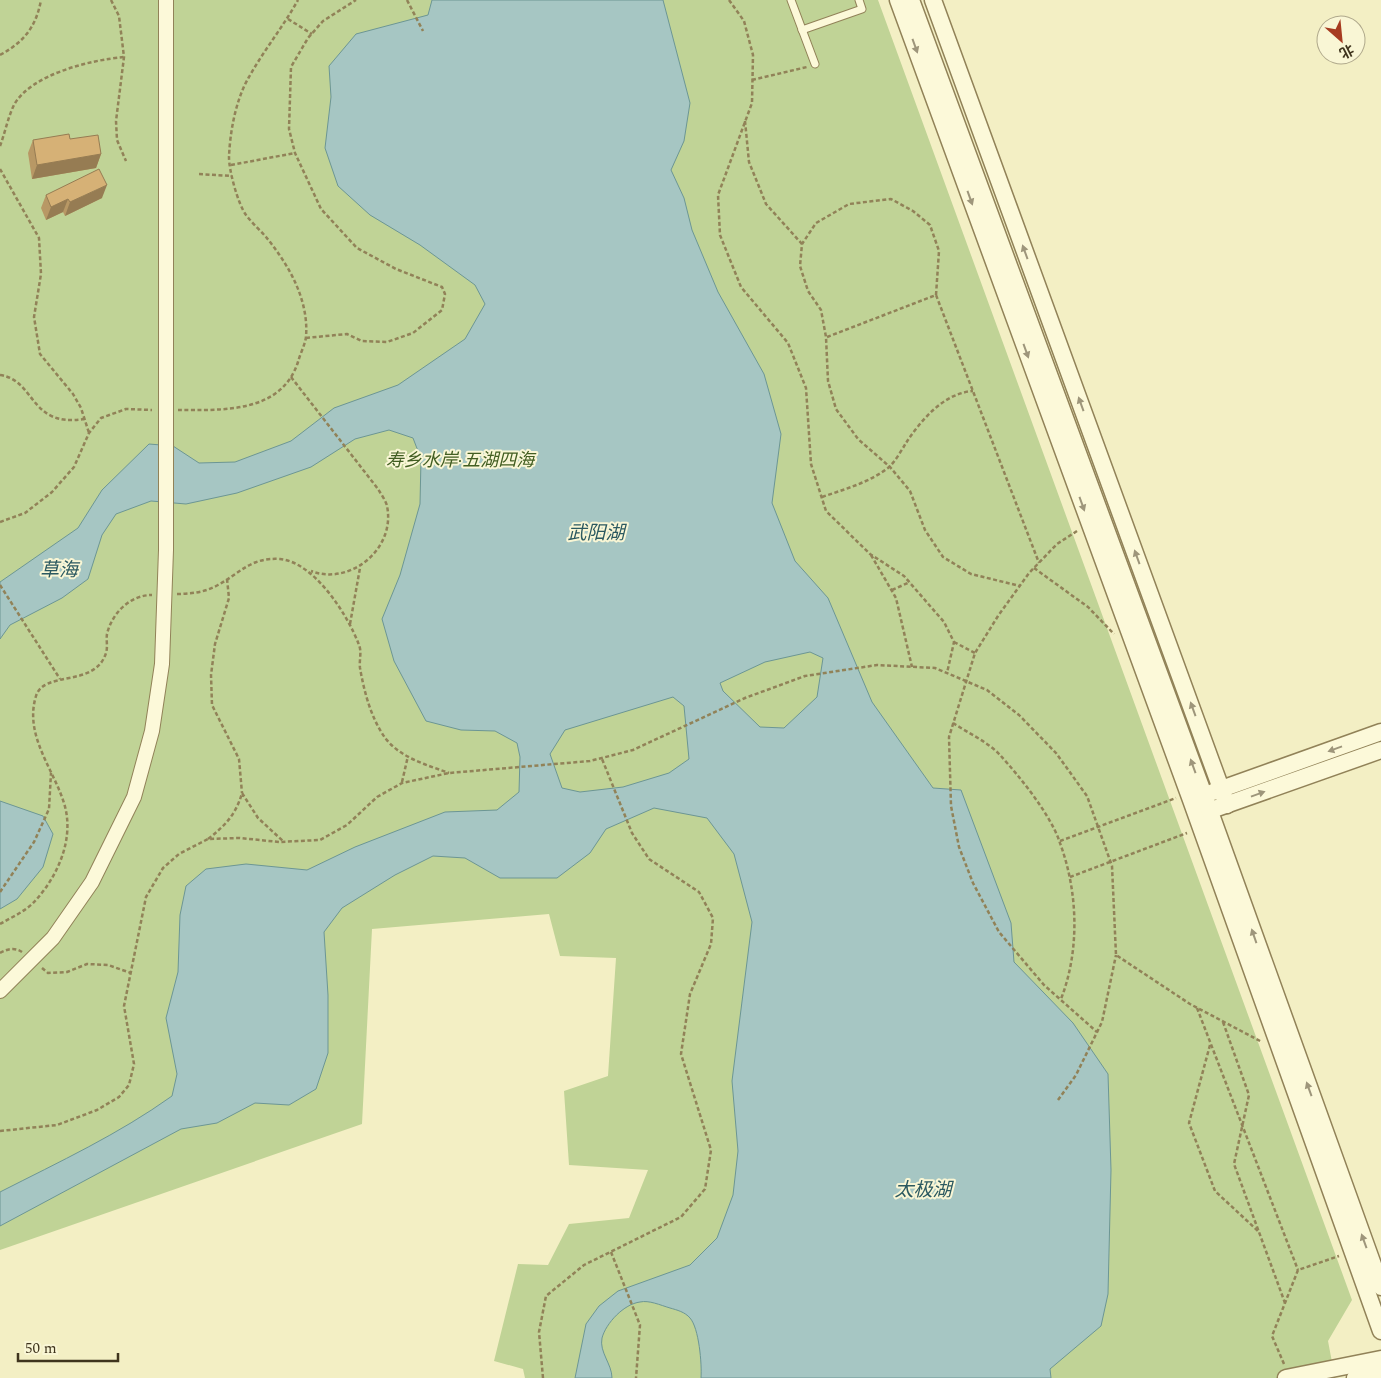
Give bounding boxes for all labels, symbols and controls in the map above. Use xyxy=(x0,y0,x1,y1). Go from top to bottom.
north arrow xyxy=(1316,15,1366,65)
one-way arrow xyxy=(911,39,919,53)
text: 北 xyxy=(1336,39,1358,64)
one-way arrow xyxy=(967,191,974,206)
one-way arrow xyxy=(1021,244,1028,259)
one-way arrow xyxy=(1022,344,1030,359)
one-way arrow xyxy=(1077,397,1084,412)
park label: 寿乡水岸·五湖四海 xyxy=(386,447,537,474)
one-way arrow xyxy=(1079,496,1086,511)
water label: 武阳湖 xyxy=(567,519,627,548)
one-way arrow xyxy=(1133,549,1141,564)
water label: 草海 xyxy=(40,556,81,585)
one-way arrow xyxy=(1189,702,1196,717)
one-way arrow xyxy=(1327,745,1342,753)
one-way arrow xyxy=(1189,758,1197,773)
one-way arrow xyxy=(1251,790,1266,798)
one-way arrow xyxy=(1250,928,1258,943)
one-way arrow xyxy=(1305,1081,1312,1096)
water label: 太极湖 xyxy=(894,1176,954,1205)
one-way arrow xyxy=(1360,1234,1367,1249)
scale bar xyxy=(18,1330,118,1362)
text: 50 m xyxy=(25,1337,57,1360)

